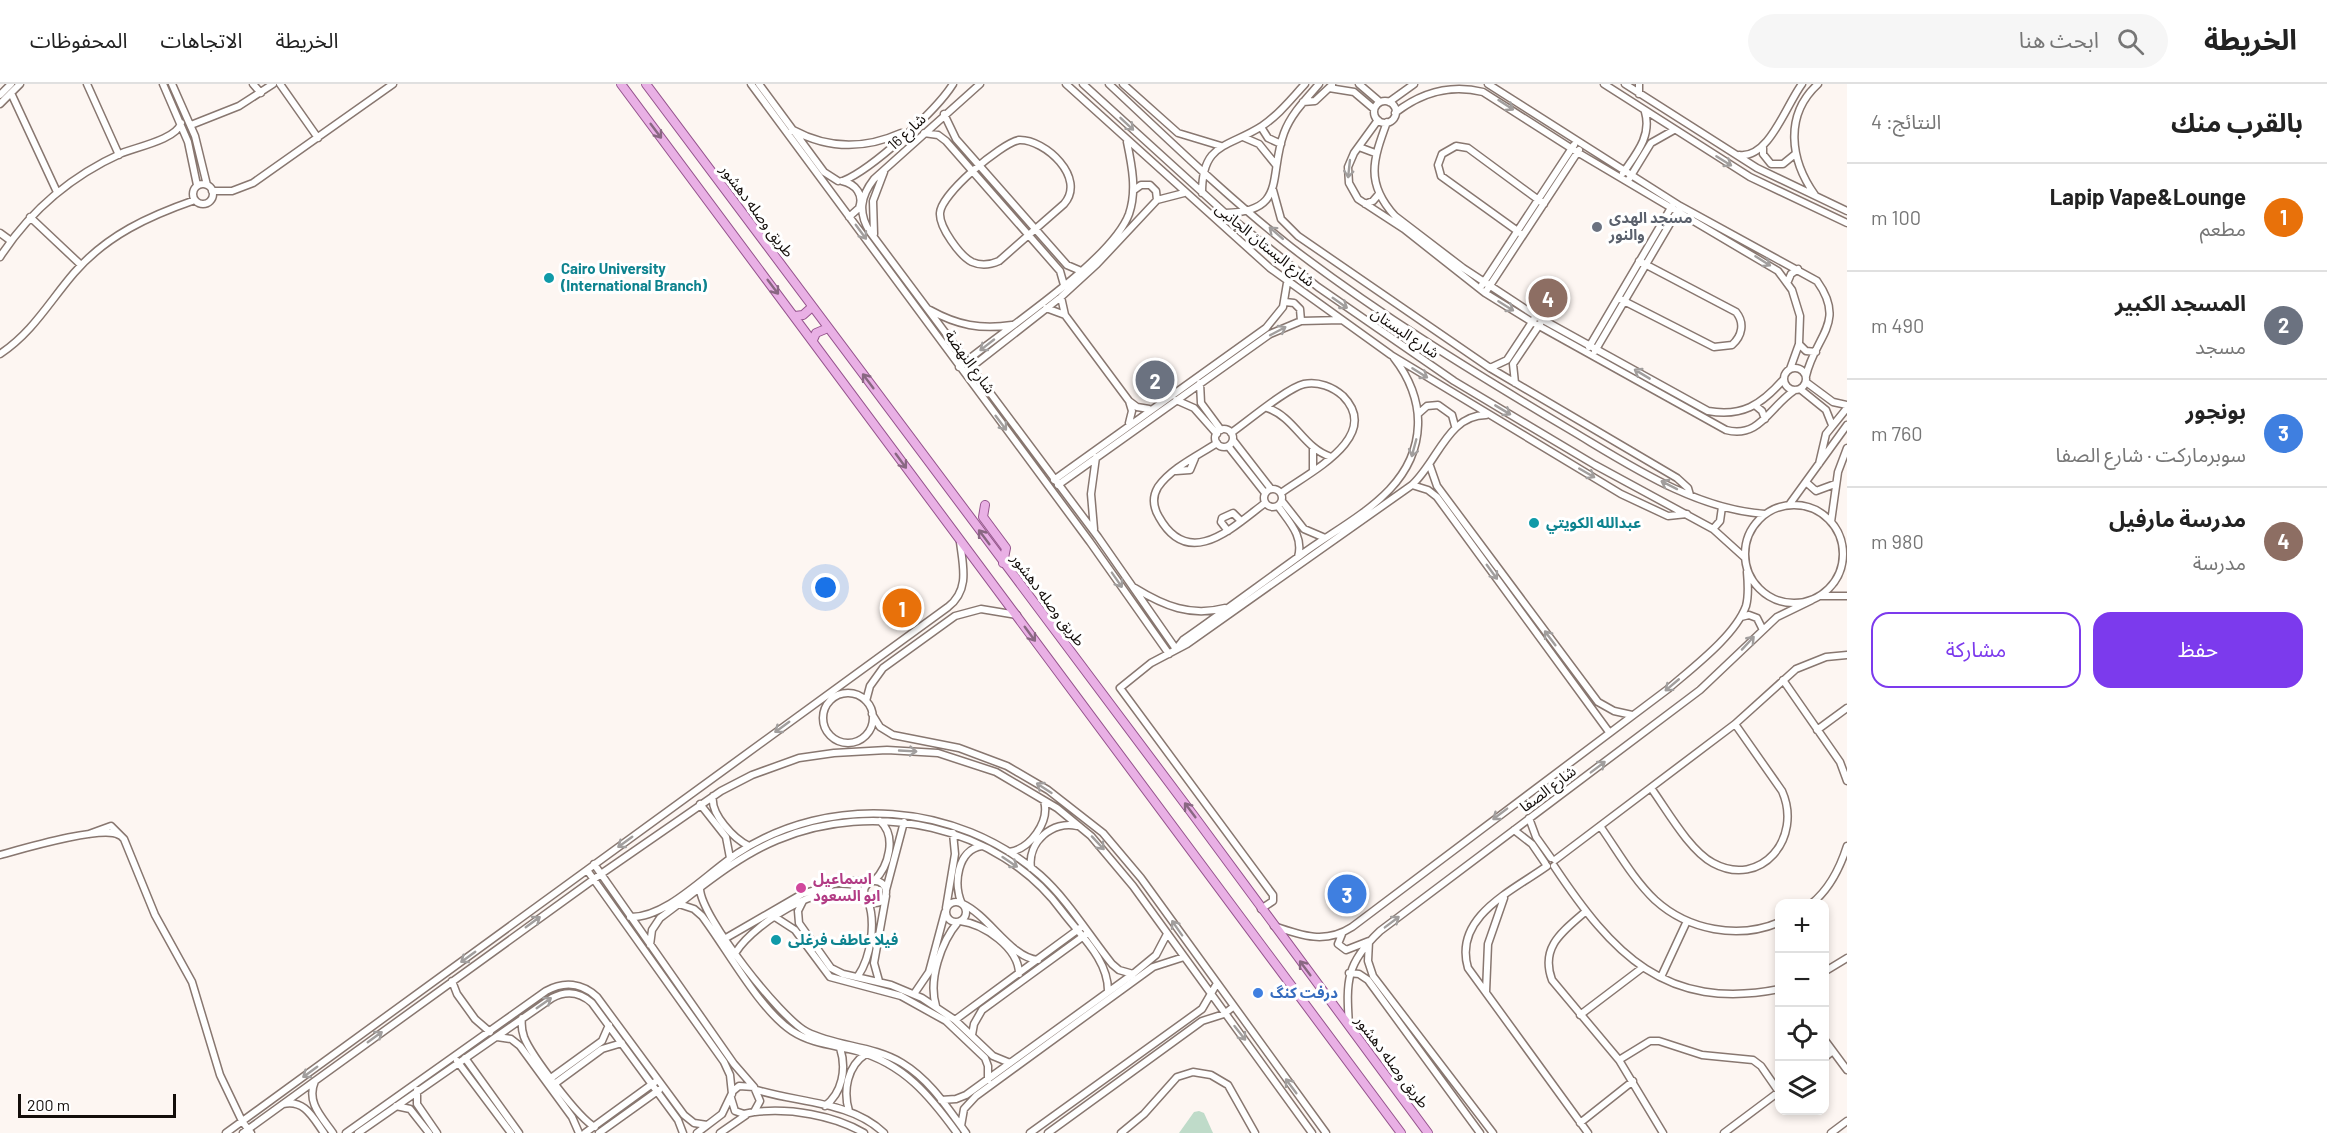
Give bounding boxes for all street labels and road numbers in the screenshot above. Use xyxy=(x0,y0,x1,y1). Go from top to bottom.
street label: شارع 16 xyxy=(884,109,932,156)
street label: طريق وصله دهشور xyxy=(715,160,799,262)
street label: شارع البستان الجانبى xyxy=(1210,199,1319,293)
street label: شارع البستان xyxy=(1366,303,1443,365)
street label: شارع النهضة xyxy=(939,326,1000,399)
street label: طريق وصله دهشور xyxy=(1006,549,1090,651)
street label: شارع الصفا xyxy=(1516,761,1582,818)
street label: طريق وصله دهشور xyxy=(1350,1011,1434,1113)

